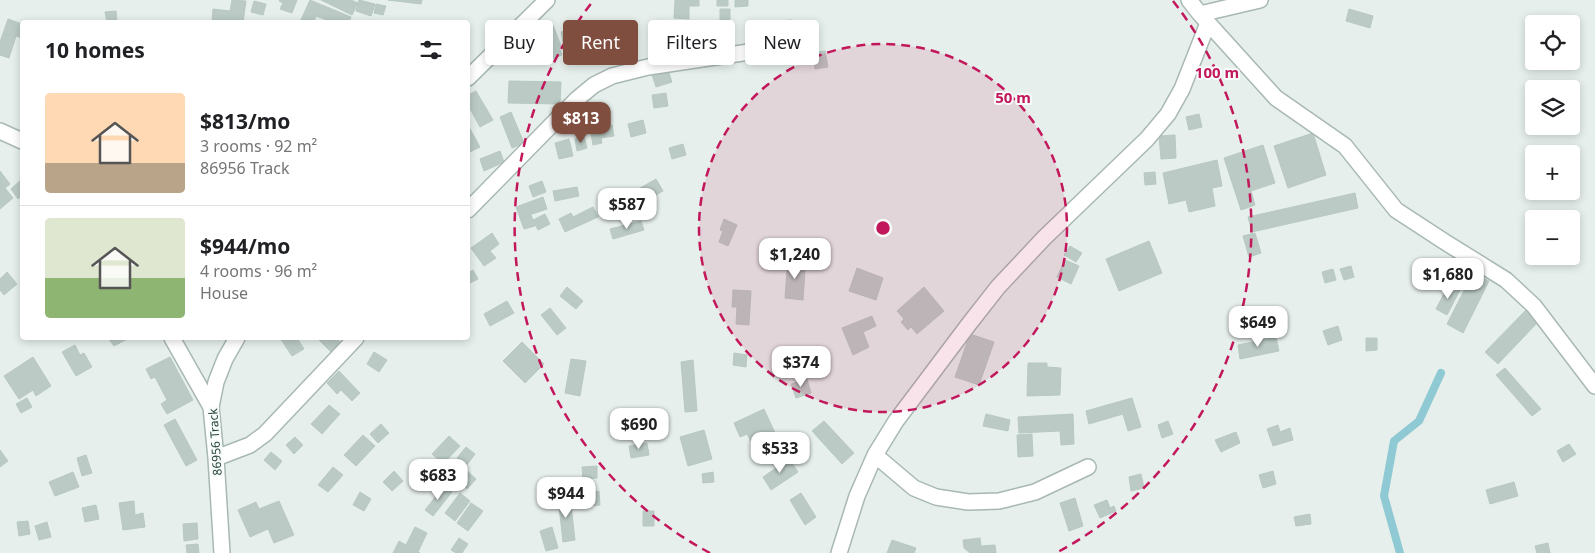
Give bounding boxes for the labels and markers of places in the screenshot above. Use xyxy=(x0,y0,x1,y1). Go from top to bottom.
pin: $813 xyxy=(551,102,611,144)
pin: $587 xyxy=(597,188,657,230)
centre of rings xyxy=(874,219,892,237)
pin: $1,240 xyxy=(754,238,836,280)
pin: $1,680 xyxy=(1407,258,1489,300)
pin: $649 xyxy=(1228,306,1288,348)
pin: $374 xyxy=(771,346,831,388)
pin: $690 xyxy=(609,408,669,450)
pin: $533 xyxy=(750,432,810,474)
pin: $683 xyxy=(408,458,468,501)
pin: $944 xyxy=(536,476,596,519)

